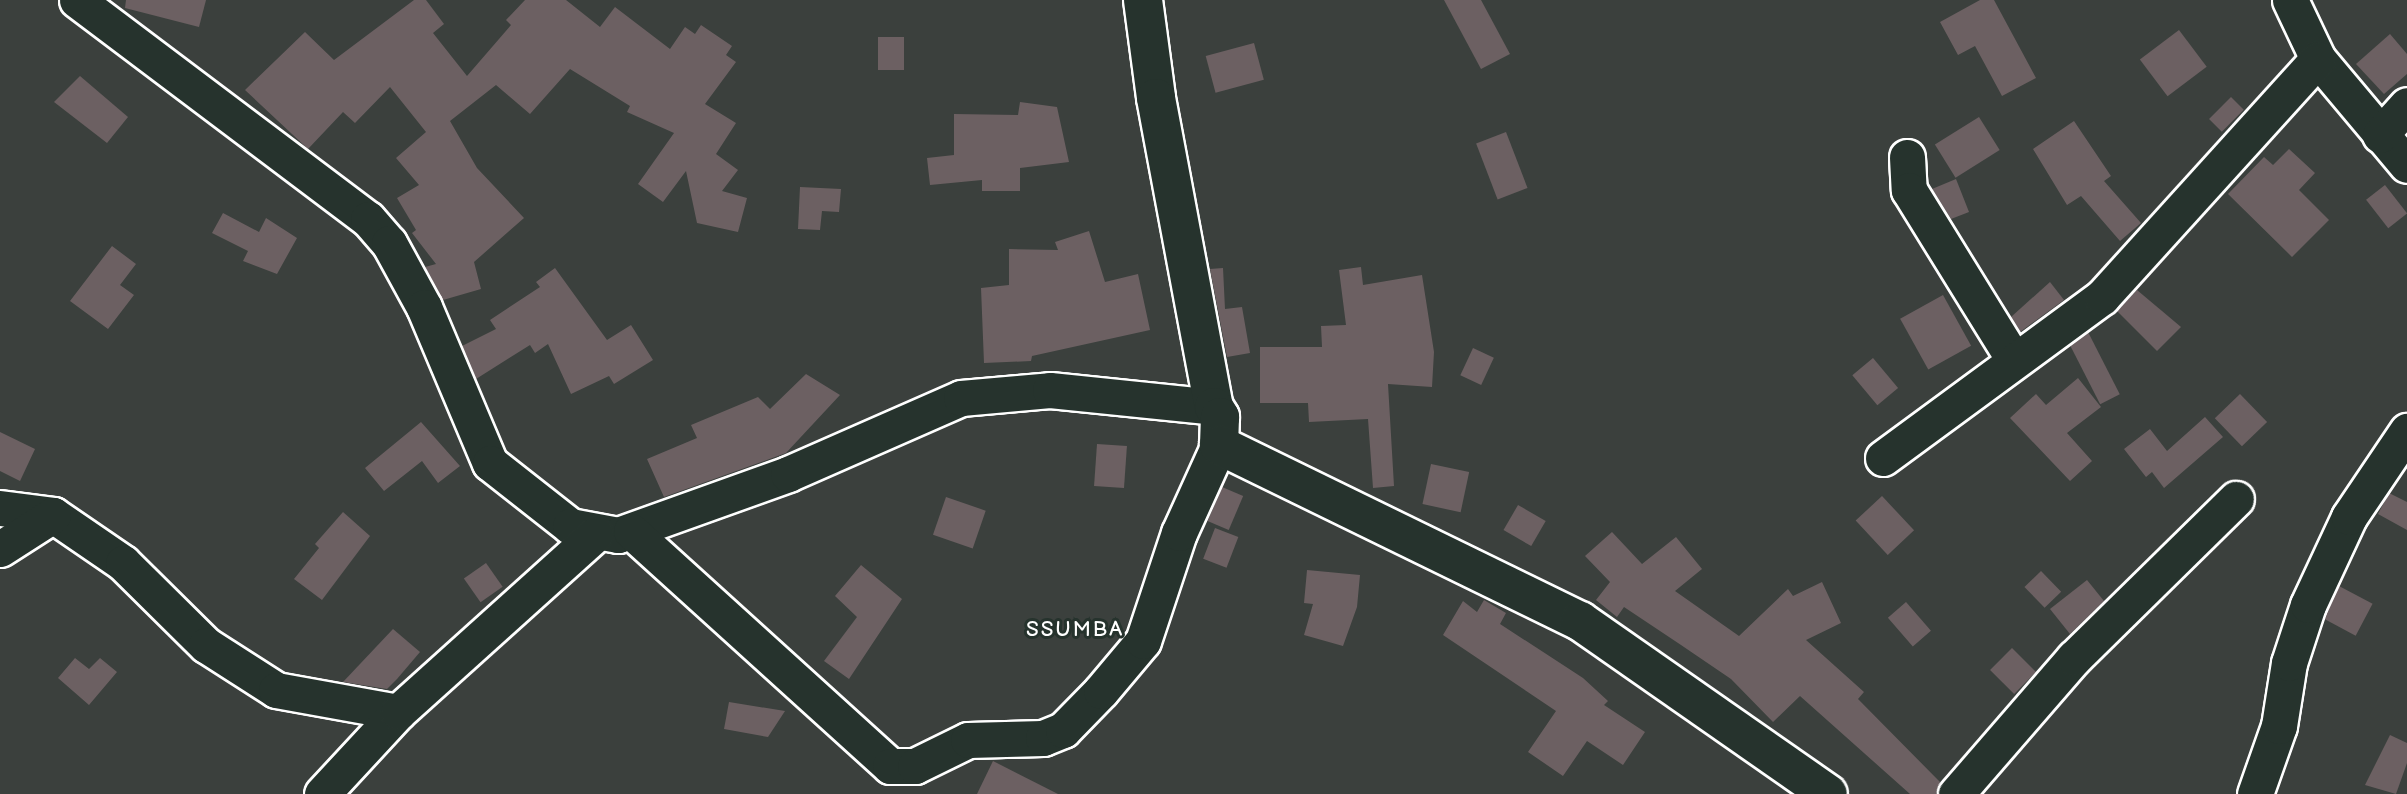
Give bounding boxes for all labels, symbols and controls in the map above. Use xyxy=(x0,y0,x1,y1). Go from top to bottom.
district label: SSUMBA xyxy=(1027,617,1123,643)

